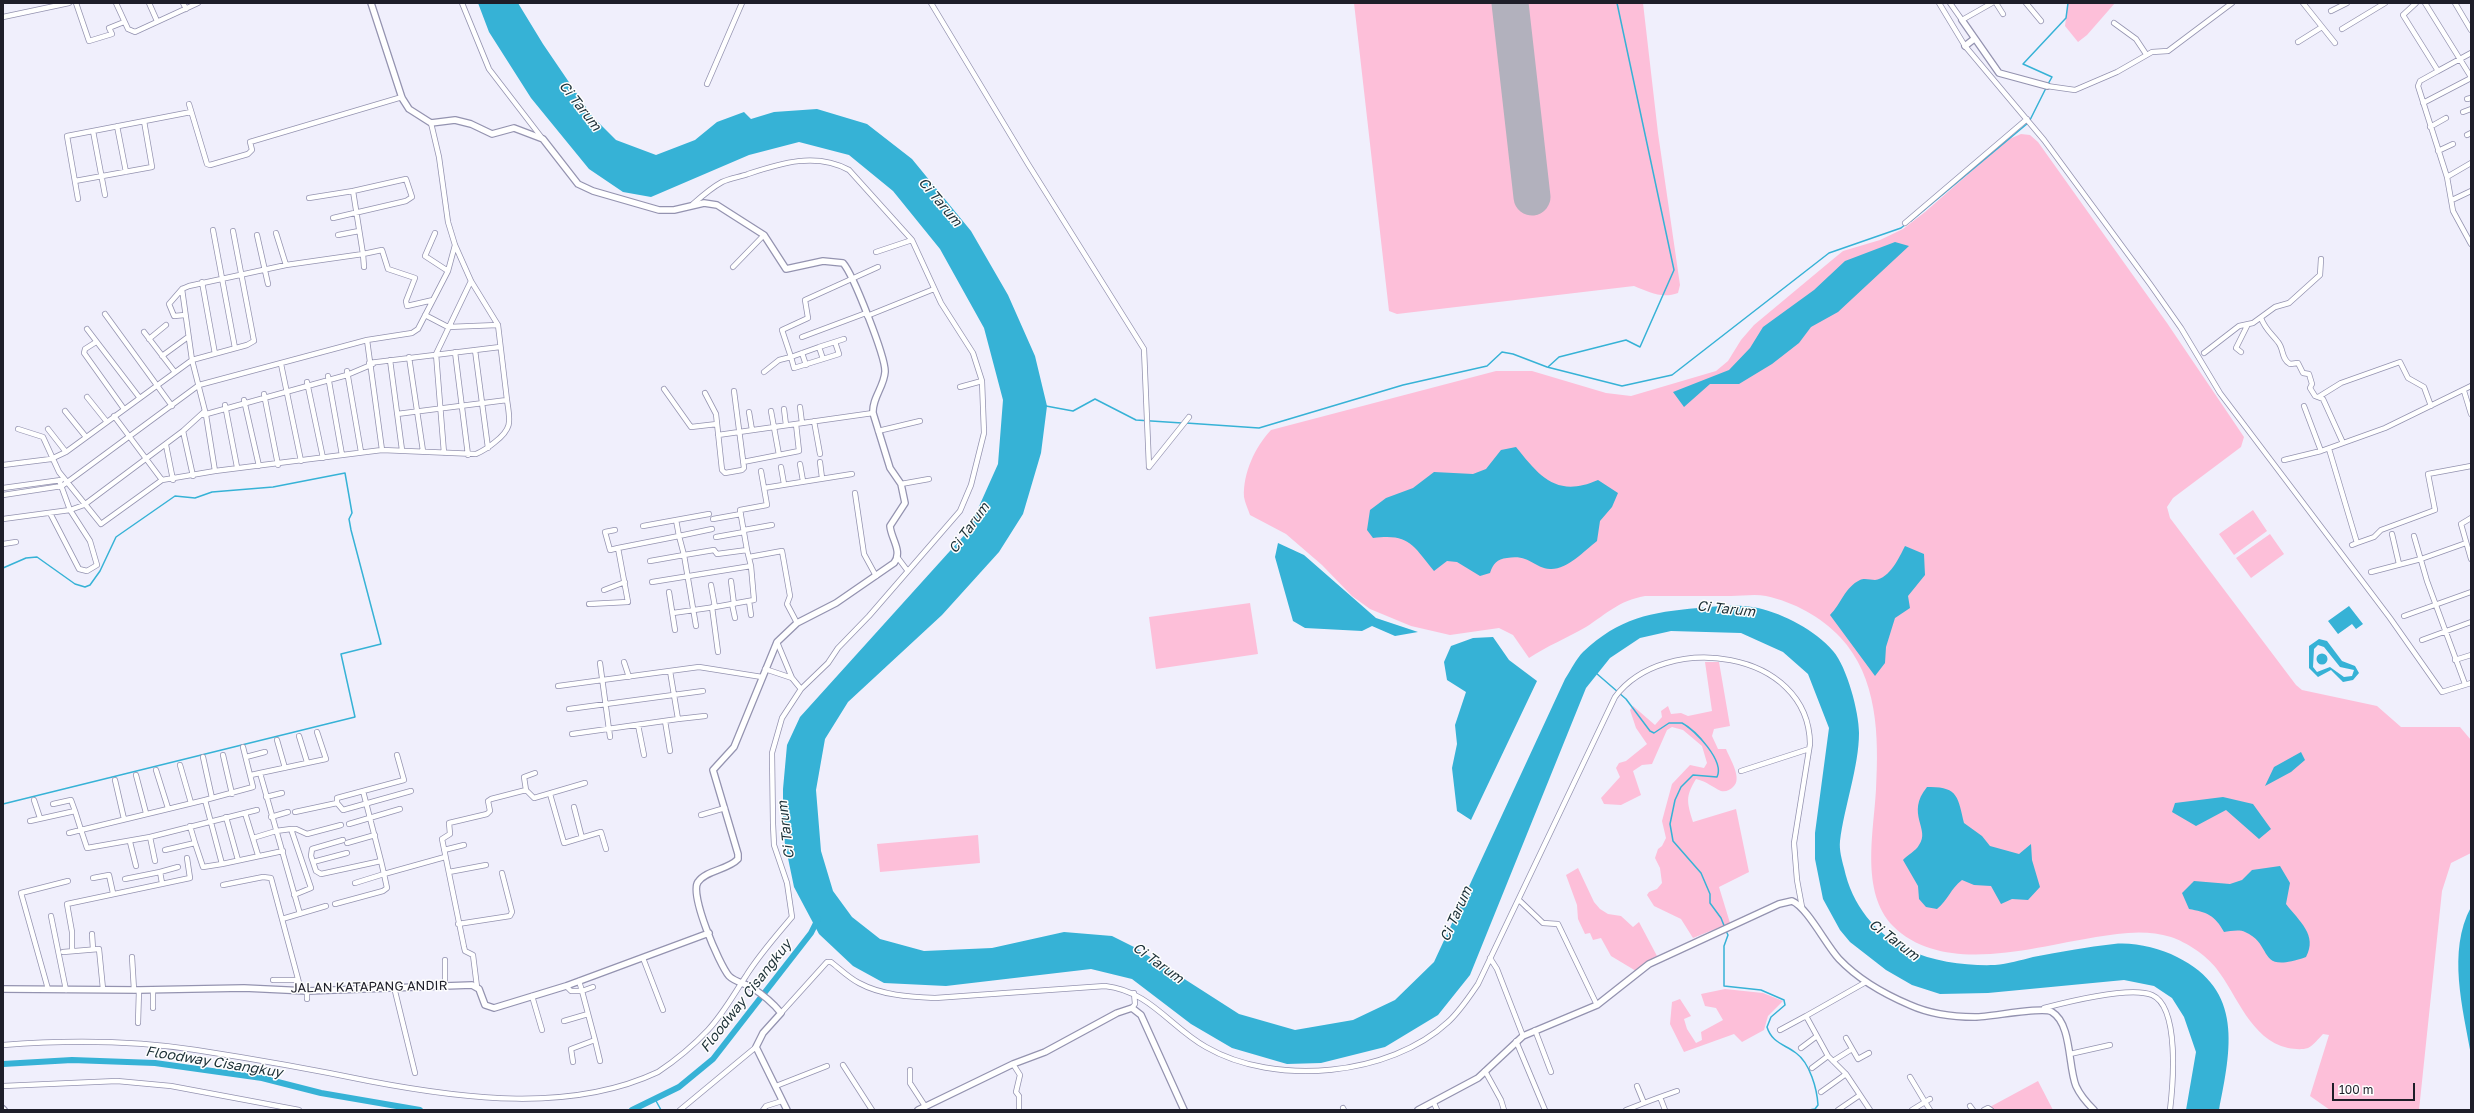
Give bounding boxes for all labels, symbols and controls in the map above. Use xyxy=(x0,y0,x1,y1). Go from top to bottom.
water label: Ci Tarum xyxy=(555,78,605,134)
water label: Ci Tarum xyxy=(915,174,965,230)
water label: Ci Tarum xyxy=(945,499,993,557)
water label: Ci Tarum xyxy=(1696,598,1756,620)
water label: Ci Tarum xyxy=(774,800,798,860)
water label: Ci Tarum xyxy=(1436,884,1476,944)
water label: Ci Tarum xyxy=(1866,916,1922,964)
water label: Floodway Cisangkuy xyxy=(697,936,795,1056)
water label: Ci Tarum xyxy=(1129,939,1187,987)
street label: JALAN KATAPANG ANDIR xyxy=(290,978,448,996)
water label: Floodway Cisangkuy xyxy=(144,1043,284,1081)
scale bar xyxy=(2334,1075,2417,1101)
text: 100 m xyxy=(2339,1082,2373,1097)

